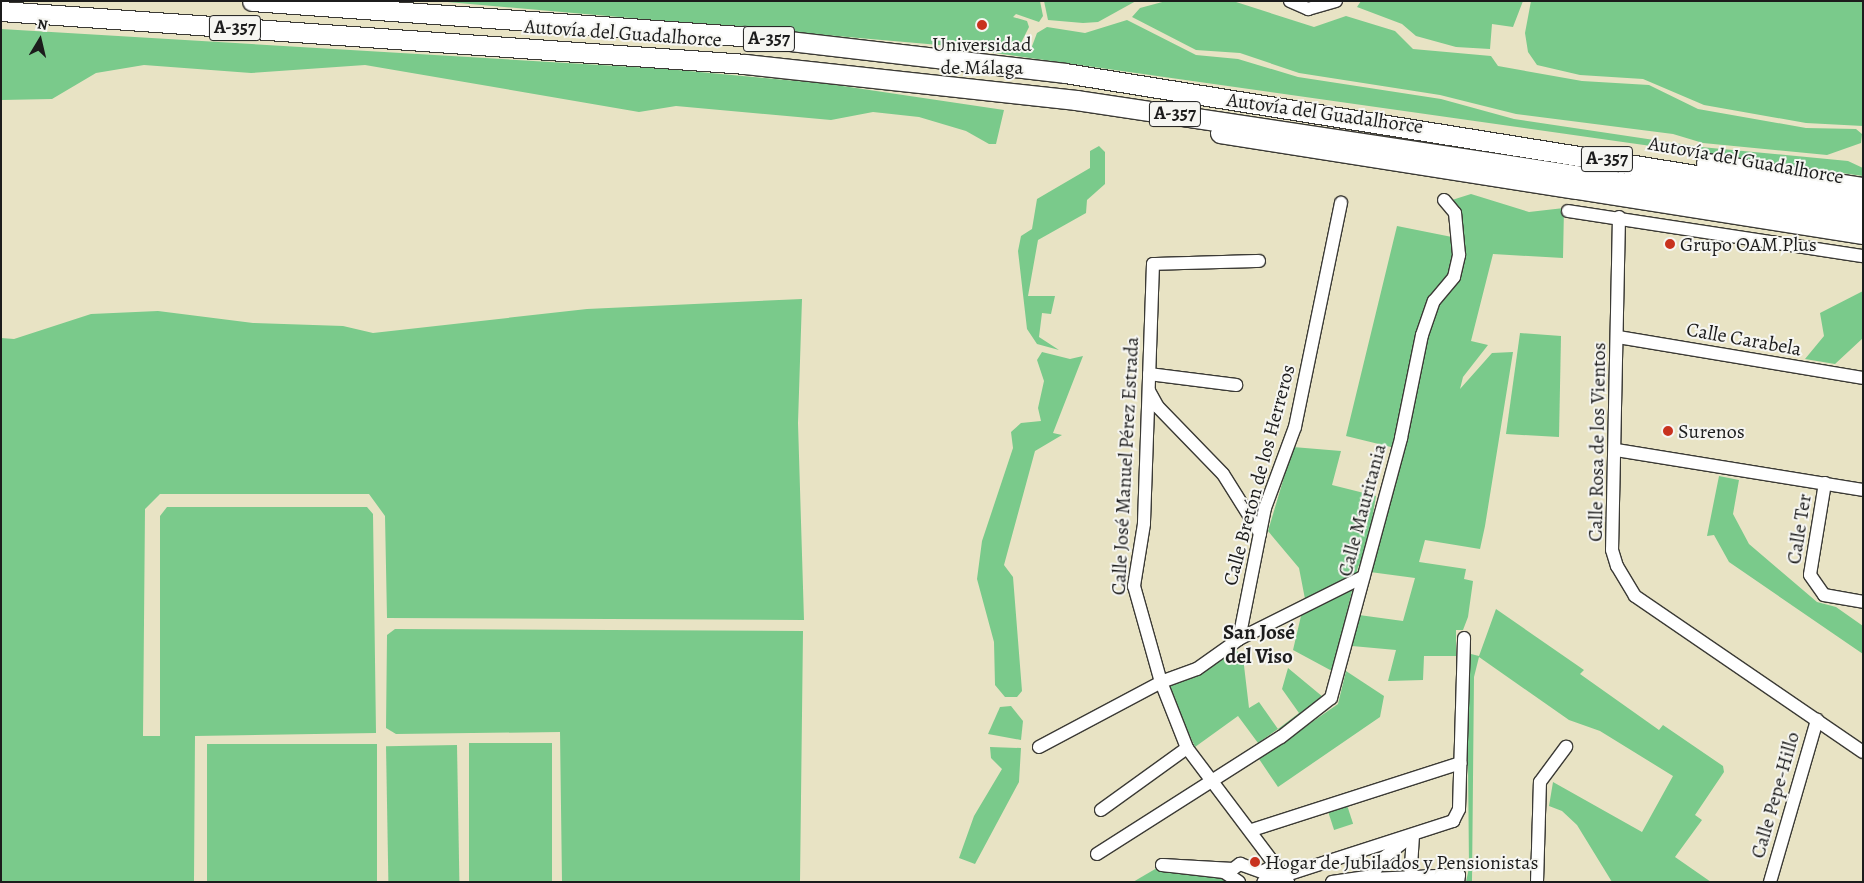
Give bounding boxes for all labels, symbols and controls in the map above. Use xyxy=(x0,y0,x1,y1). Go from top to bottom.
road number: A-357 xyxy=(209,12,261,44)
street label: Autovía del Guadalhorce xyxy=(523,14,723,52)
north arrow xyxy=(15,15,65,65)
text: N xyxy=(36,15,49,35)
marker: Universidad de Málaga xyxy=(976,19,988,31)
road number: A-357 xyxy=(743,22,795,56)
place label: Universidad de Málaga xyxy=(932,33,1032,80)
street label: Autovía del Guadalhorce xyxy=(1225,87,1425,139)
road number: A-357 xyxy=(1149,98,1201,130)
street label: Autovía del Guadalhorce xyxy=(1646,131,1846,189)
road number: A-357 xyxy=(1581,142,1633,176)
place label: Grupo OAM Plus xyxy=(1680,232,1817,256)
marker: Grupo OAM Plus xyxy=(1664,238,1676,250)
street label: Calle Carabela xyxy=(1685,317,1803,361)
street label: Calle José Manuel Pérez Estrada xyxy=(1106,336,1144,596)
street label: Calle Rosa de los Vientos xyxy=(1583,342,1611,542)
street label: Calle Bretón de los Herreros xyxy=(1218,362,1300,588)
place label: Surenos xyxy=(1678,419,1745,443)
marker: Surenos xyxy=(1662,425,1674,437)
street label: Calle Mauritania xyxy=(1333,441,1391,579)
street label: Calle Ter xyxy=(1782,492,1816,566)
district label: San José del Viso xyxy=(1223,619,1295,669)
street label: Calle Pepe-Hillo xyxy=(1745,729,1805,861)
place label: Hogar de Jubilados y Pensionistas xyxy=(1265,850,1539,874)
marker: Hogar de Jubilados y Pensionistas xyxy=(1249,856,1261,868)

